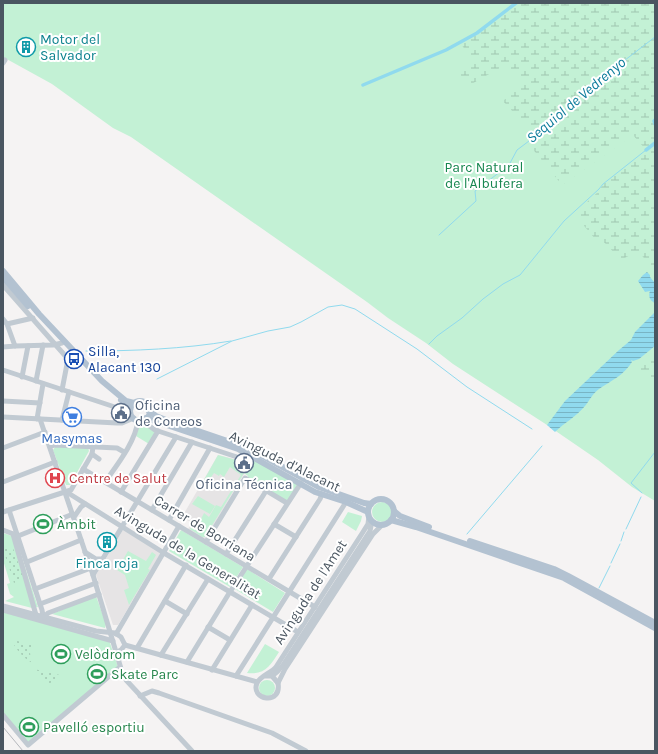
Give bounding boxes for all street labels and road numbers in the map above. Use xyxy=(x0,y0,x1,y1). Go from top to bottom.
street label: Avinguda d'Alacant xyxy=(226,427,343,496)
street label: Carrer de Borriana xyxy=(151,491,259,565)
street label: Avinguda de la Generalitat xyxy=(111,502,264,603)
street label: Avinguda de l'Amet xyxy=(270,537,351,648)

